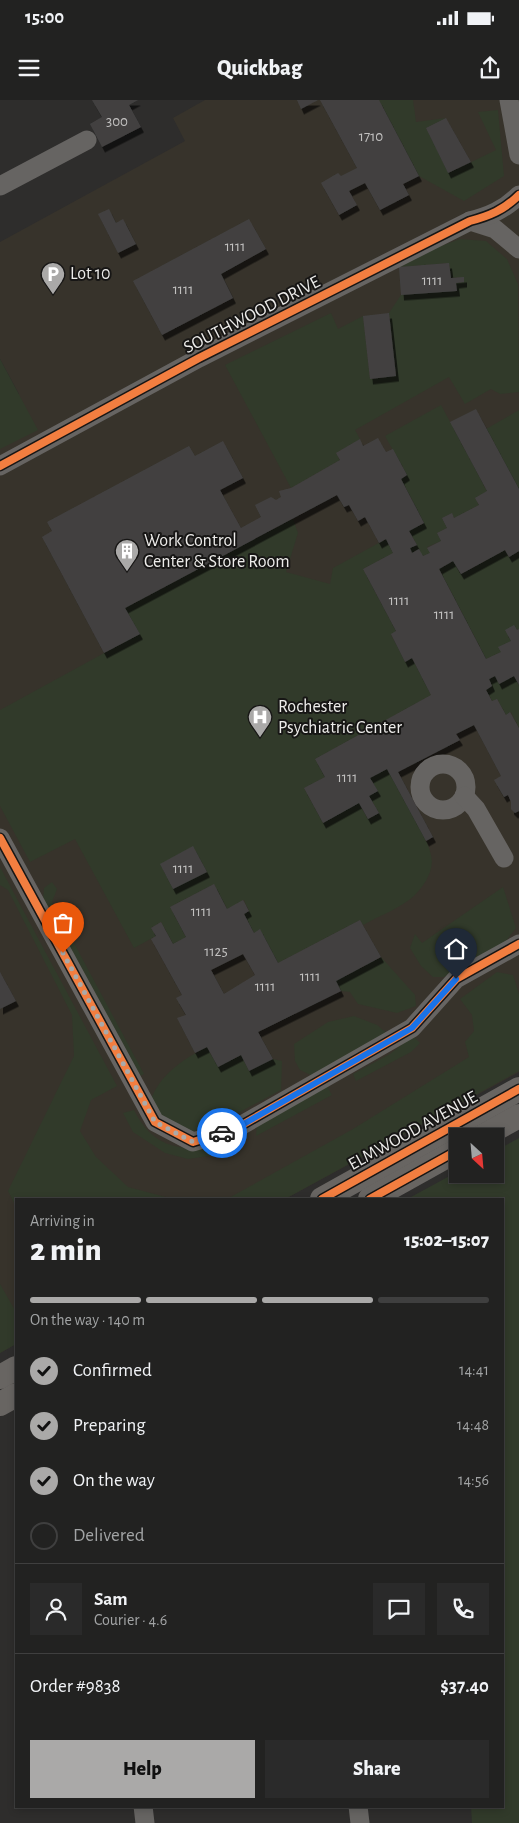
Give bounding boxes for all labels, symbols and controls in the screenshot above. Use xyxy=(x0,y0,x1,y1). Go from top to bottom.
text: 15:00 xyxy=(25,8,64,27)
icon: menu xyxy=(15,54,43,82)
icon: share xyxy=(476,54,504,82)
text: Quickbag xyxy=(217,57,302,79)
house number: 300 xyxy=(106,114,128,129)
house number: 1710 xyxy=(359,129,383,144)
house number: 1111 xyxy=(225,239,245,254)
parking icon: Lot 10 xyxy=(40,261,66,295)
place label: Lot 10 xyxy=(70,265,110,283)
street label: SOUTHWOOD DRIVE xyxy=(181,273,323,357)
house number: 1111 xyxy=(422,273,442,288)
house number: 1111 xyxy=(173,282,193,297)
place label: Work Control Center & Store Room xyxy=(144,532,290,571)
building icon: Work Control Center & Store Room xyxy=(114,538,140,572)
house number: 1111 xyxy=(389,593,409,608)
house number: 1111 xyxy=(434,607,454,622)
place label: Rochester Psychiatric Center xyxy=(278,698,402,737)
hospital icon: Rochester Psychiatric Center xyxy=(247,704,273,738)
house number: 1111 xyxy=(337,770,357,785)
house number: 1111 xyxy=(173,861,193,876)
pin xyxy=(42,902,84,953)
house number: 1111 xyxy=(191,904,211,919)
icon: bag xyxy=(49,909,77,937)
pin xyxy=(435,928,477,979)
icon: home xyxy=(442,935,470,963)
house number: 1125 xyxy=(204,944,228,959)
house number: 1111 xyxy=(300,969,320,984)
house number: 1111 xyxy=(255,979,275,994)
street label: ELMWOOD AVENUE xyxy=(345,1088,481,1174)
courier xyxy=(197,1108,247,1158)
icon: car xyxy=(208,1119,236,1147)
north arrow xyxy=(449,1128,504,1182)
map controls xyxy=(449,1128,504,1183)
text: Arriving in xyxy=(30,1213,95,1229)
text: 15:02–15:07 xyxy=(404,1231,489,1250)
text: 2 min xyxy=(30,1234,102,1266)
text: On the way · 140 m xyxy=(30,1312,145,1328)
icon: check xyxy=(30,1357,58,1385)
text: Confirmed xyxy=(73,1361,152,1380)
text: 14:41 xyxy=(459,1362,489,1378)
icon: check xyxy=(30,1412,58,1440)
text: Preparing xyxy=(73,1416,146,1435)
text: 14:48 xyxy=(457,1417,489,1433)
icon: check xyxy=(30,1467,58,1495)
text: On the way xyxy=(73,1471,155,1490)
text: 14:56 xyxy=(458,1472,489,1488)
text: Delivered xyxy=(73,1526,145,1545)
button: person xyxy=(30,1583,82,1635)
button: chat xyxy=(373,1583,425,1635)
button: phone xyxy=(437,1583,489,1635)
text: Sam xyxy=(94,1590,128,1609)
text: Courier · 4.6 xyxy=(94,1612,167,1628)
text: Order #9838 xyxy=(30,1677,121,1696)
text: $37.40 xyxy=(440,1677,489,1696)
button: Help xyxy=(30,1740,255,1798)
button: Share xyxy=(265,1740,489,1798)

